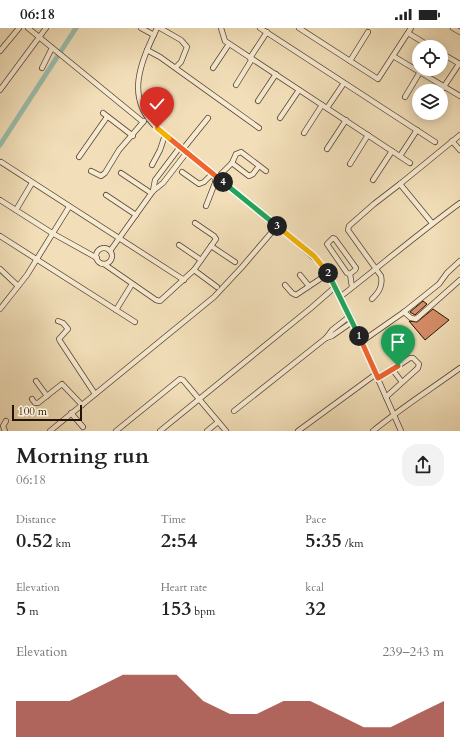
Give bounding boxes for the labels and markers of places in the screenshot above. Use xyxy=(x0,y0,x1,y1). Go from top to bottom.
pin xyxy=(140,87,174,128)
pin: 4 xyxy=(213,172,233,192)
pin: 3 xyxy=(267,216,287,236)
pin: 2 xyxy=(318,263,338,283)
pin xyxy=(381,325,415,366)
pin: 1 xyxy=(349,326,369,346)

